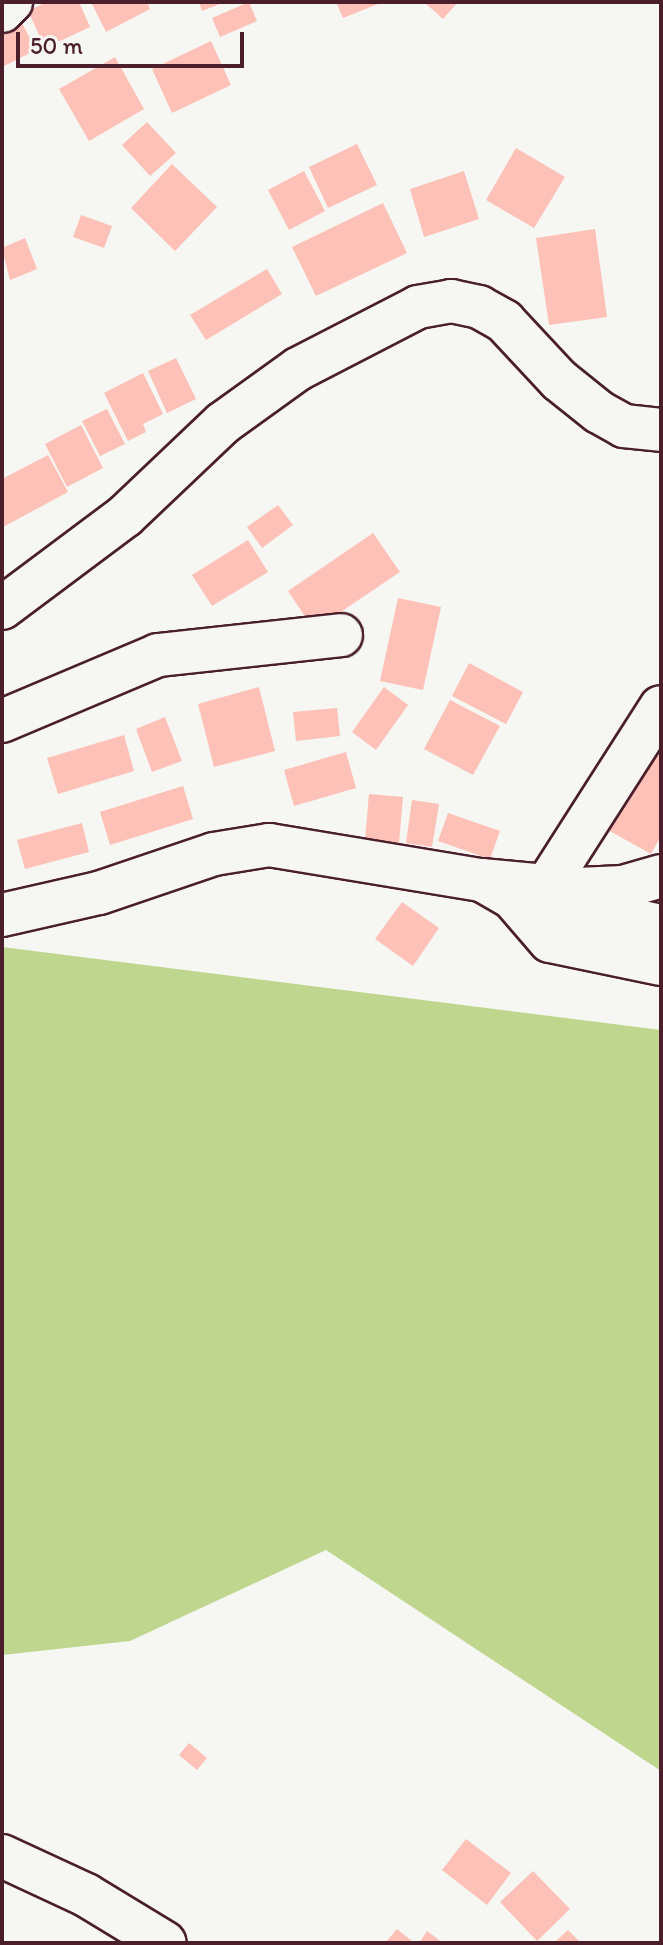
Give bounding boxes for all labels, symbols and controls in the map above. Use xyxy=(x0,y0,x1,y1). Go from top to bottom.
scale bar xyxy=(20,16,248,66)
text: 50 m xyxy=(30,31,83,60)

